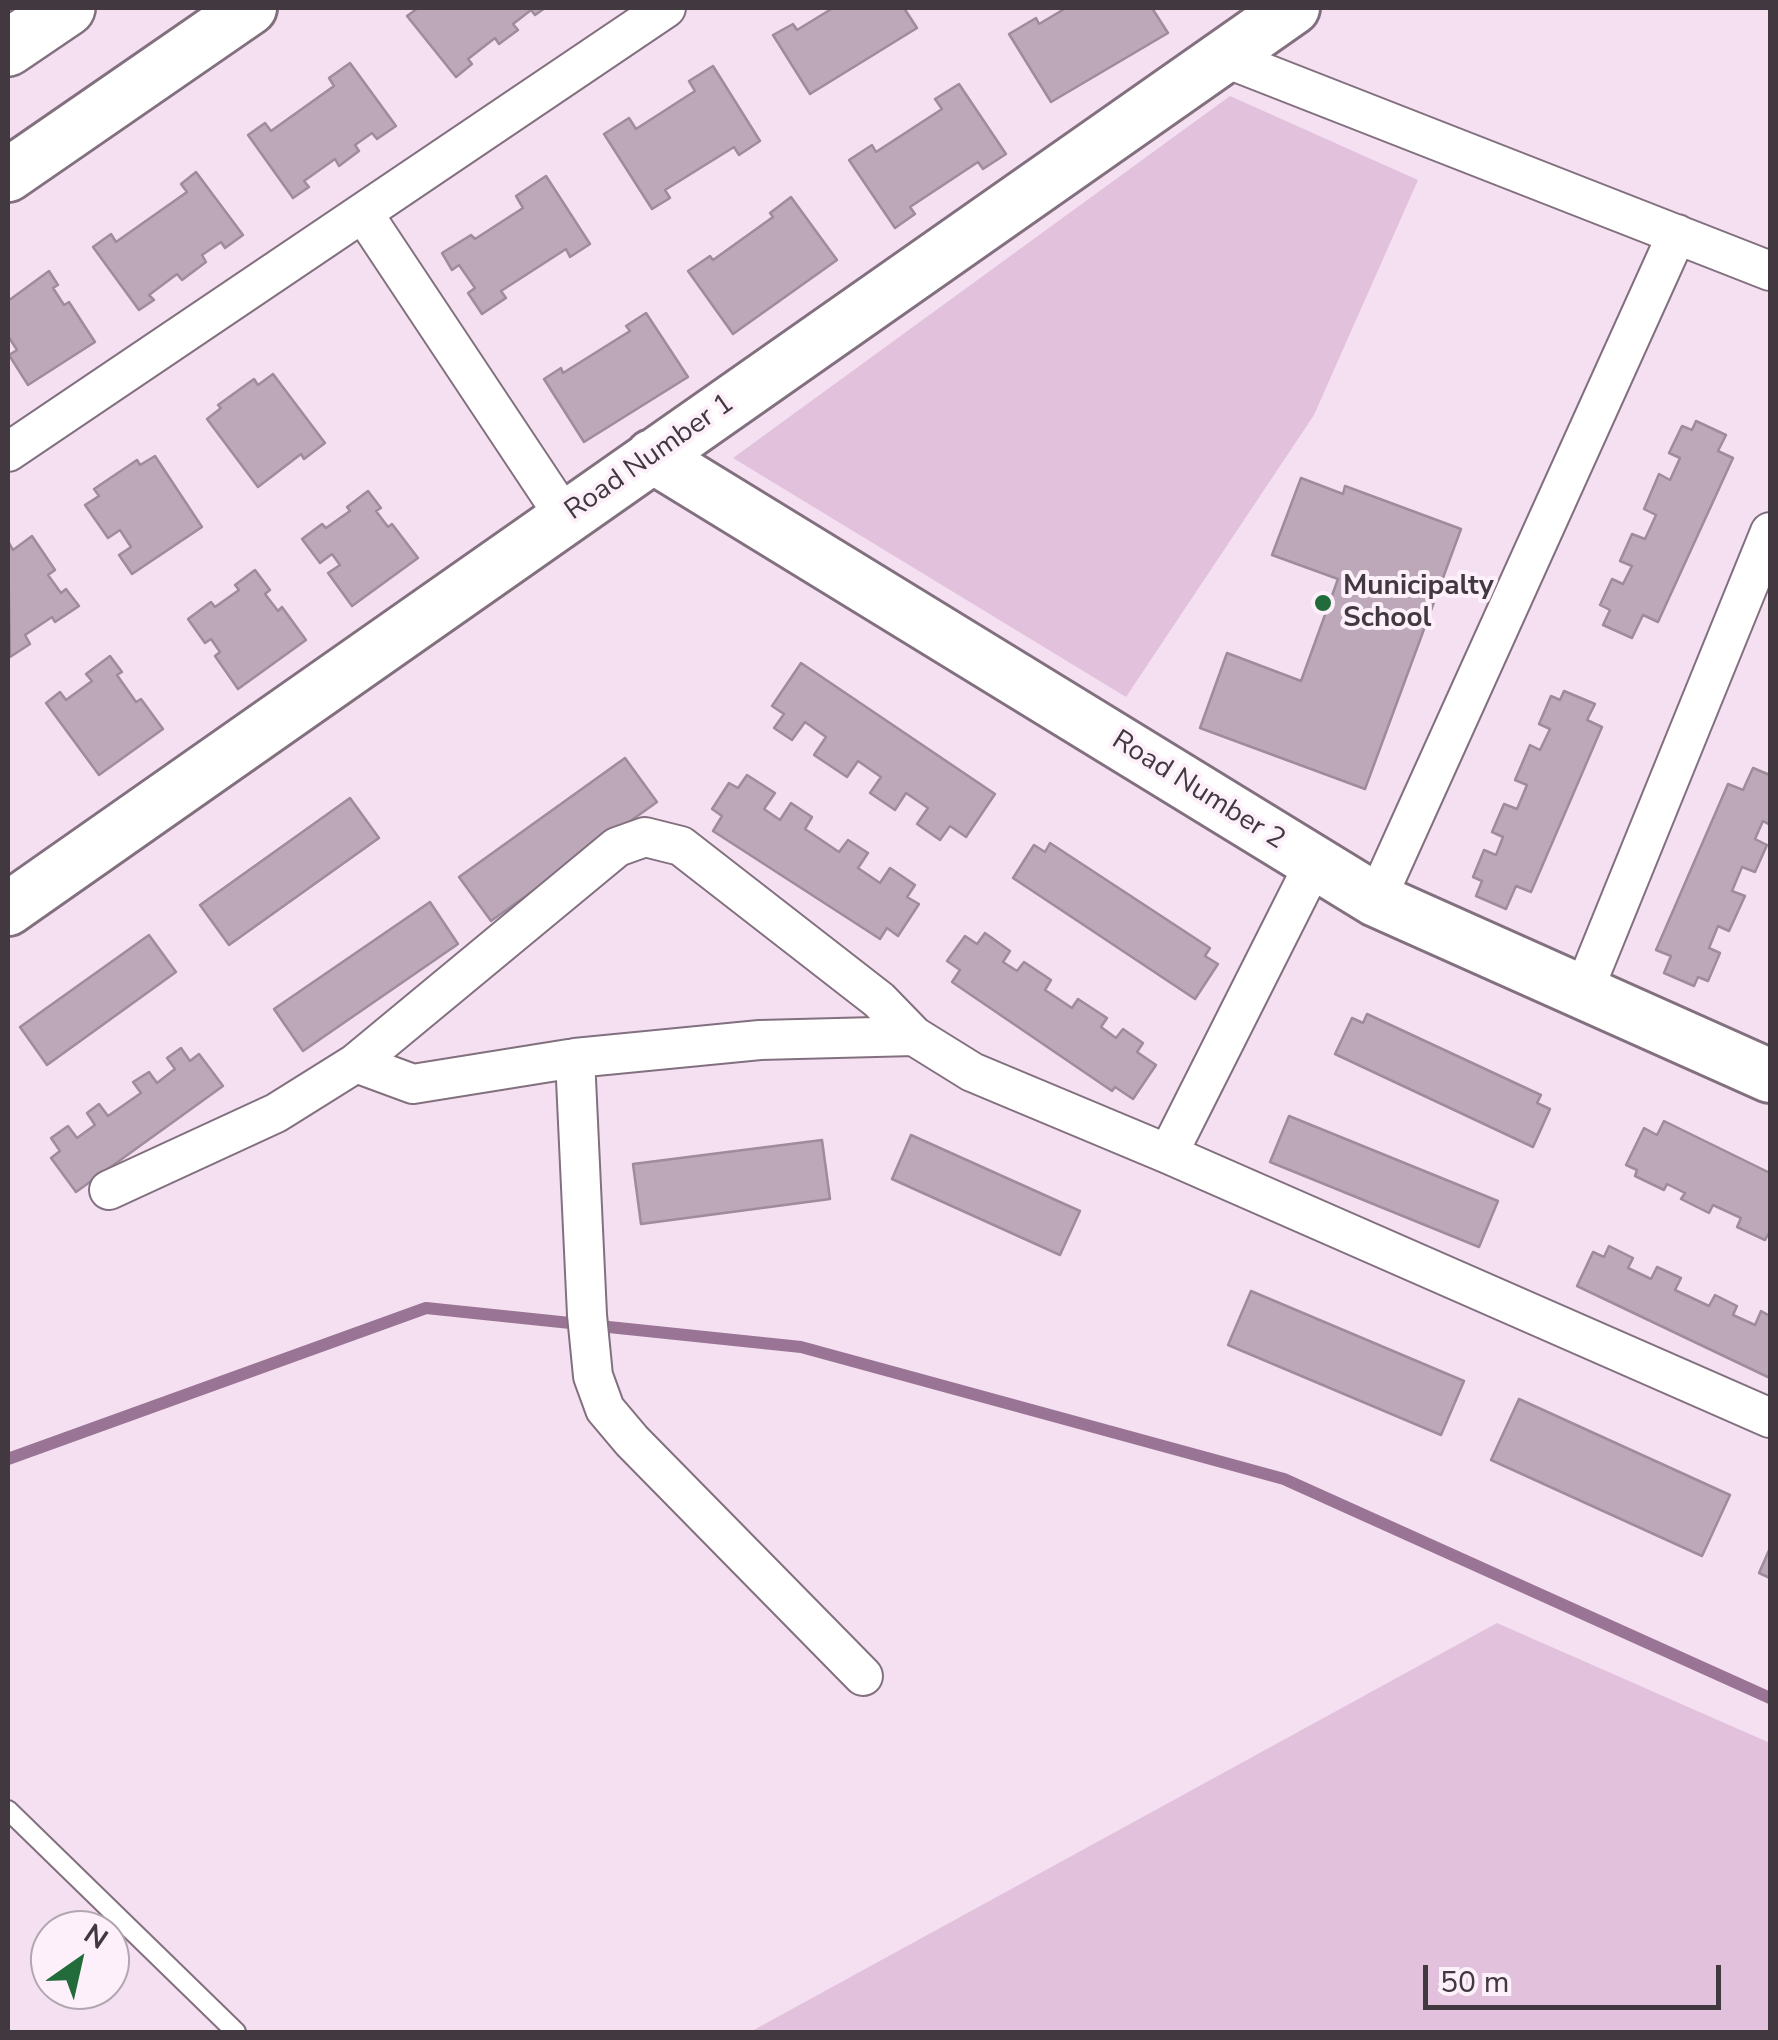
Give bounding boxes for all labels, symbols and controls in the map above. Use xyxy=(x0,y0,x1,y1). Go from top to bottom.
street label: Road Number 1 xyxy=(559,387,741,529)
place label: Municipalty School xyxy=(1343,570,1494,636)
marker: Municipalty School xyxy=(1312,592,1334,614)
street label: Road Number 2 xyxy=(1105,724,1291,858)
north arrow xyxy=(30,1910,130,2010)
text: N xyxy=(76,1915,115,1958)
scale bar xyxy=(1428,1945,1726,2007)
text: 50 m xyxy=(1440,1962,1509,2003)

